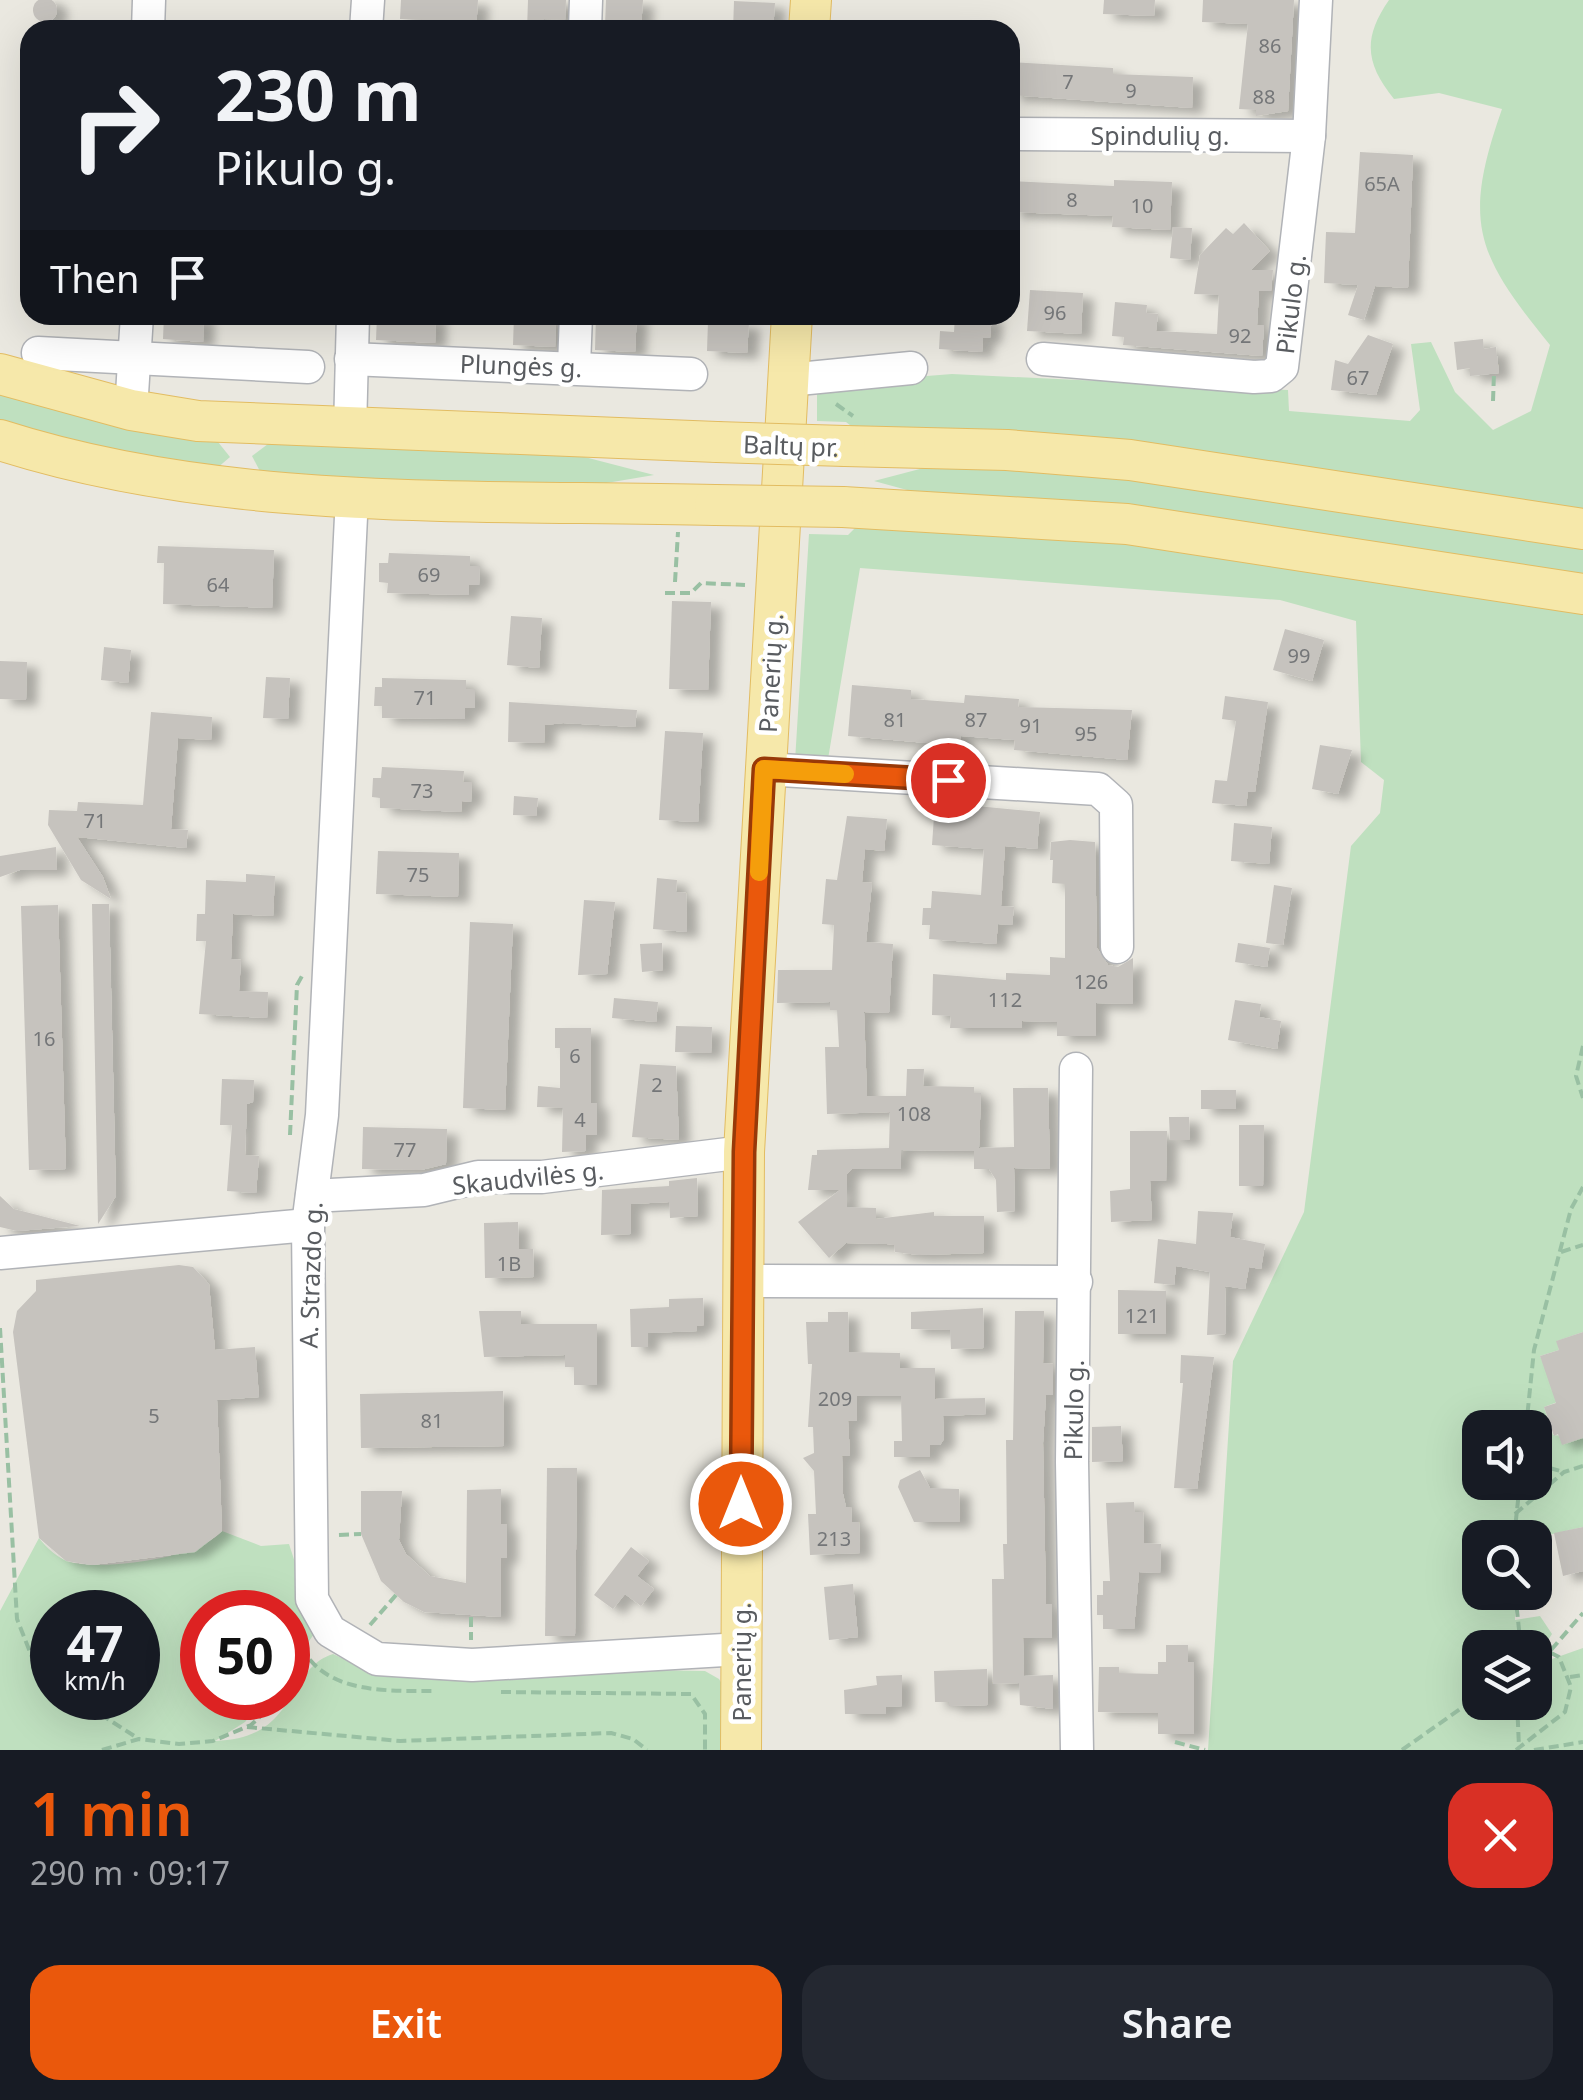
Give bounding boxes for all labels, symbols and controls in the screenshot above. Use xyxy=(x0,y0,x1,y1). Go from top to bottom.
house number: 86 xyxy=(1259,32,1281,59)
text: 230 m xyxy=(215,46,422,142)
icon: right xyxy=(50,60,180,190)
house number: 7 xyxy=(1062,68,1074,95)
house number: 9 xyxy=(1125,77,1137,104)
house number: 88 xyxy=(1253,83,1275,110)
street label: Spindulių g. xyxy=(1091,118,1229,152)
text: Pikulo g. xyxy=(215,137,396,198)
house number: 65A xyxy=(1364,170,1400,197)
house number: 8 xyxy=(1066,186,1078,213)
house number: 10 xyxy=(1131,192,1153,219)
icon: arrive xyxy=(160,250,215,305)
text: Then xyxy=(50,252,140,304)
street label: Pikulo g. xyxy=(1267,252,1313,356)
house number: 96 xyxy=(1044,299,1066,326)
house number: 92 xyxy=(1229,322,1251,349)
street label: Plungės g. xyxy=(459,346,583,384)
house number: 67 xyxy=(1347,364,1369,391)
street label: Baltų pr. xyxy=(742,426,840,464)
house number: 69 xyxy=(418,561,440,588)
house number: 64 xyxy=(207,571,230,598)
street label: Panerių g. xyxy=(750,612,790,734)
house number: 99 xyxy=(1288,642,1310,669)
house number: 71 xyxy=(414,684,436,711)
house number: 81 xyxy=(884,706,906,733)
house number: 87 xyxy=(965,706,987,733)
house number: 91 xyxy=(1020,712,1042,739)
house number: 95 xyxy=(1075,720,1097,747)
pin xyxy=(906,738,991,823)
icon: arrive xyxy=(921,753,976,808)
house number: 73 xyxy=(411,777,433,804)
house number: 71 xyxy=(84,807,106,834)
house number: 75 xyxy=(407,861,429,888)
house number: 126 xyxy=(1074,968,1108,995)
house number: 112 xyxy=(988,986,1022,1013)
house number: 16 xyxy=(33,1025,55,1052)
house number: 6 xyxy=(569,1042,581,1069)
house number: 2 xyxy=(651,1071,663,1098)
house number: 108 xyxy=(897,1100,931,1127)
house number: 4 xyxy=(574,1106,586,1133)
house number: 77 xyxy=(394,1136,416,1163)
street label: Skaudvilės g. xyxy=(451,1152,605,1202)
street label: A. Strazdo g. xyxy=(290,1201,330,1349)
house number: 1B xyxy=(497,1250,521,1277)
house number: 121 xyxy=(1125,1302,1159,1329)
street label: Pikulo g. xyxy=(1055,1359,1091,1461)
house number: 209 xyxy=(818,1385,852,1412)
house number: 5 xyxy=(148,1402,160,1429)
house number: 81 xyxy=(421,1407,443,1434)
map controls xyxy=(1462,1410,1552,1720)
button: sound xyxy=(1462,1410,1552,1500)
position arrow xyxy=(689,1452,793,1556)
button: search xyxy=(1462,1520,1552,1610)
house number: 213 xyxy=(817,1525,851,1552)
speed limit sign: 50 xyxy=(180,1590,310,1720)
street label: Panerių g. xyxy=(724,1602,758,1722)
text: 47 xyxy=(66,1609,124,1677)
button: layers xyxy=(1462,1630,1552,1720)
text: km/h xyxy=(64,1663,126,1697)
text: 1 min xyxy=(30,1772,193,1854)
button: close xyxy=(1448,1783,1553,1888)
text: 290 m · 09:17 xyxy=(30,1851,230,1894)
button: Exit xyxy=(30,1965,782,2080)
button: Share xyxy=(802,1965,1553,2080)

